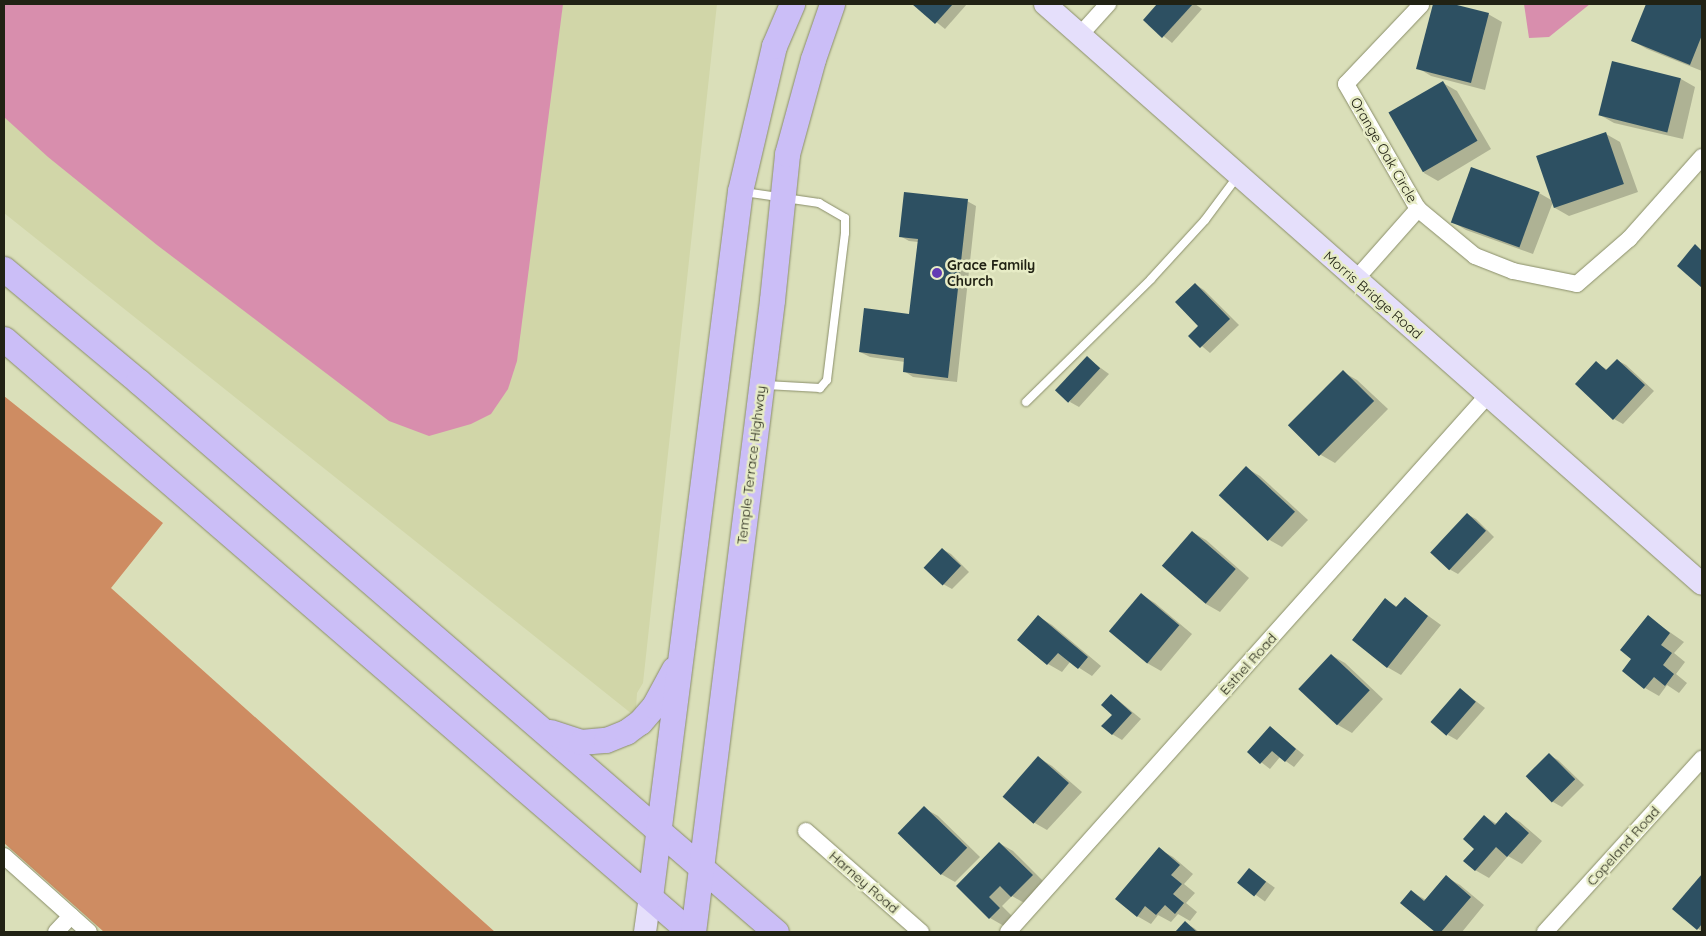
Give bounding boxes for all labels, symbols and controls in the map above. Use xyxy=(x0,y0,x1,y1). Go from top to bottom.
street label: Orange Oak Circle xyxy=(1347,94,1421,206)
street label: Morris Bridge Road xyxy=(1320,248,1426,342)
place label: Grace Family Church xyxy=(947,257,1035,290)
marker: Grace Family Church xyxy=(931,267,943,279)
street label: Temple Terrace Highway xyxy=(733,384,769,546)
street label: Esthel Road xyxy=(1216,630,1280,698)
street label: Copeland Road xyxy=(1583,803,1663,889)
street label: Harney Road xyxy=(826,847,902,917)

